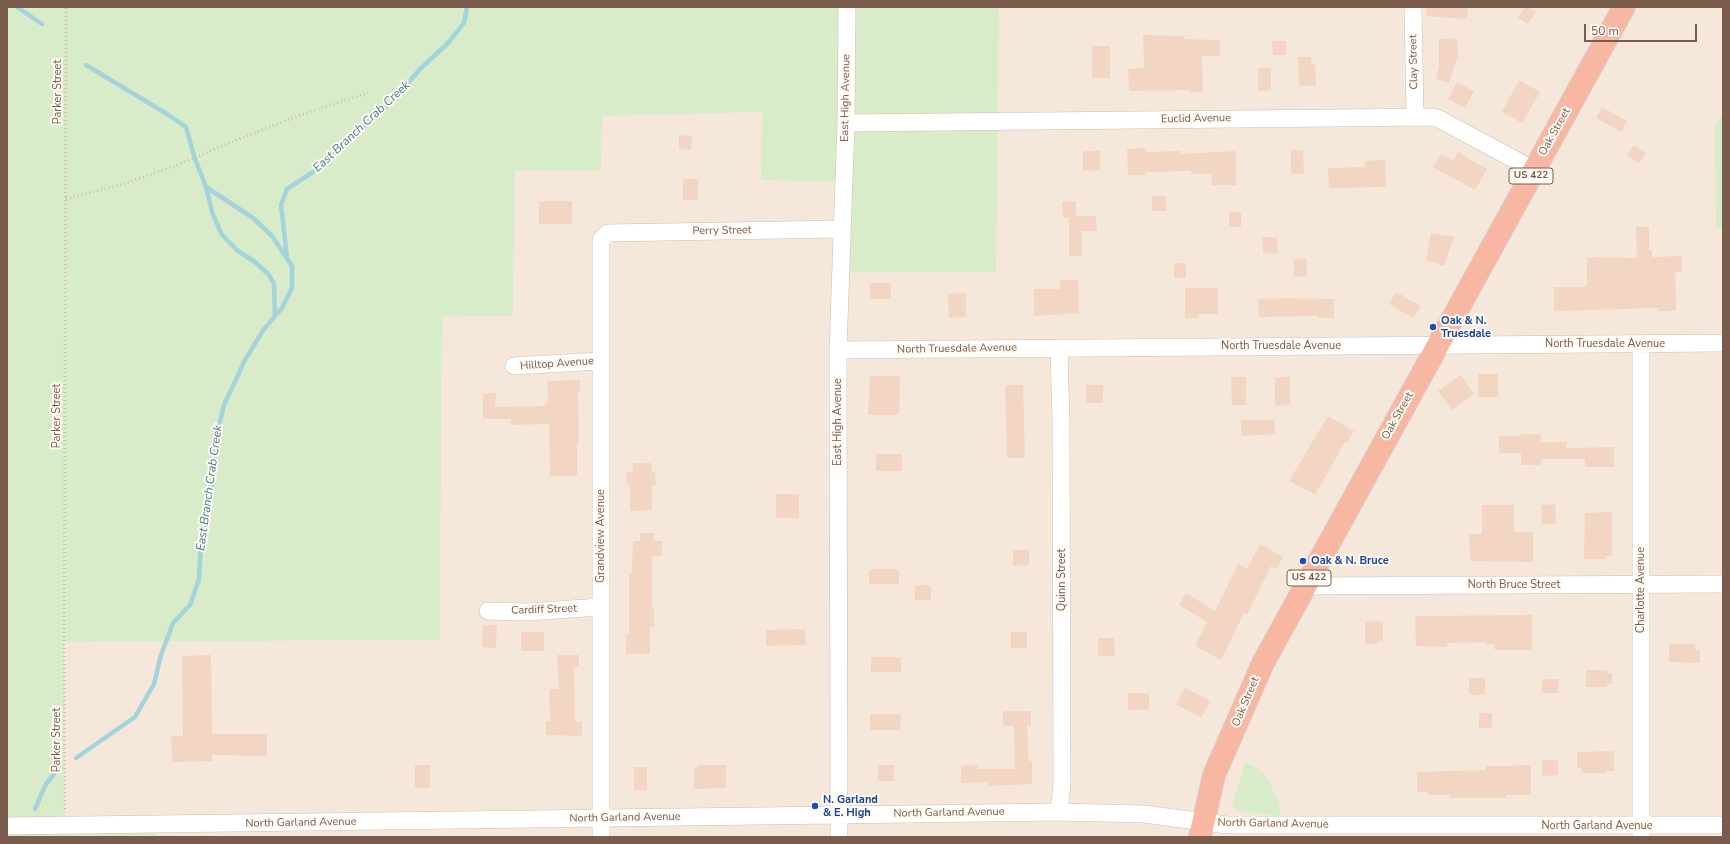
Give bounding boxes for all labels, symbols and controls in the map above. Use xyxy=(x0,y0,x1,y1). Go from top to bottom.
scale bar xyxy=(1586,16,1699,42)
text: 50 m xyxy=(1591,23,1619,39)
street label: Clay Street xyxy=(1407,34,1421,90)
street label: East High Avenue xyxy=(839,54,853,142)
street label: Parker Street xyxy=(51,60,65,124)
water label: East Branch Crab Creek xyxy=(311,78,413,176)
street label: Oak Street xyxy=(1536,106,1574,158)
street label: Euclid Avenue xyxy=(1161,112,1231,126)
road number: US 422 xyxy=(1509,168,1553,184)
street label: Perry Street xyxy=(692,224,752,238)
place label: Oak & N. Truesdale xyxy=(1441,314,1491,340)
marker: Oak & N. Truesdale xyxy=(1428,322,1438,332)
street label: North Truesdale Avenue xyxy=(1545,337,1665,351)
street label: North Truesdale Avenue xyxy=(1221,339,1341,353)
street label: North Truesdale Avenue xyxy=(897,341,1017,357)
street label: Hilltop Avenue xyxy=(520,355,594,373)
street label: East High Avenue xyxy=(831,378,845,466)
street label: Parker Street xyxy=(50,384,64,448)
street label: Oak Street xyxy=(1379,390,1417,442)
water label: East Branch Crab Creek xyxy=(194,424,226,552)
street label: Grandview Avenue xyxy=(594,489,608,583)
street label: Charlotte Avenue xyxy=(1634,547,1648,633)
street label: Quinn Street xyxy=(1055,549,1069,611)
place label: Oak & N. Bruce xyxy=(1311,554,1389,568)
marker: Oak & N. Bruce xyxy=(1298,556,1308,566)
road number: US 422 xyxy=(1287,570,1331,586)
street label: North Bruce Street xyxy=(1468,578,1560,592)
street label: Cardiff Street xyxy=(511,602,577,618)
street label: Oak Street xyxy=(1230,675,1262,729)
street label: Parker Street xyxy=(50,708,64,772)
place label: N. Garland & E. High xyxy=(823,793,878,819)
marker: N. Garland & E. High xyxy=(810,801,820,811)
street label: North Garland Avenue xyxy=(893,805,1005,821)
street label: North Garland Avenue xyxy=(569,810,681,826)
street label: North Garland Avenue xyxy=(245,815,357,831)
street label: North Garland Avenue xyxy=(1217,816,1329,832)
street label: North Garland Avenue xyxy=(1541,819,1653,833)

